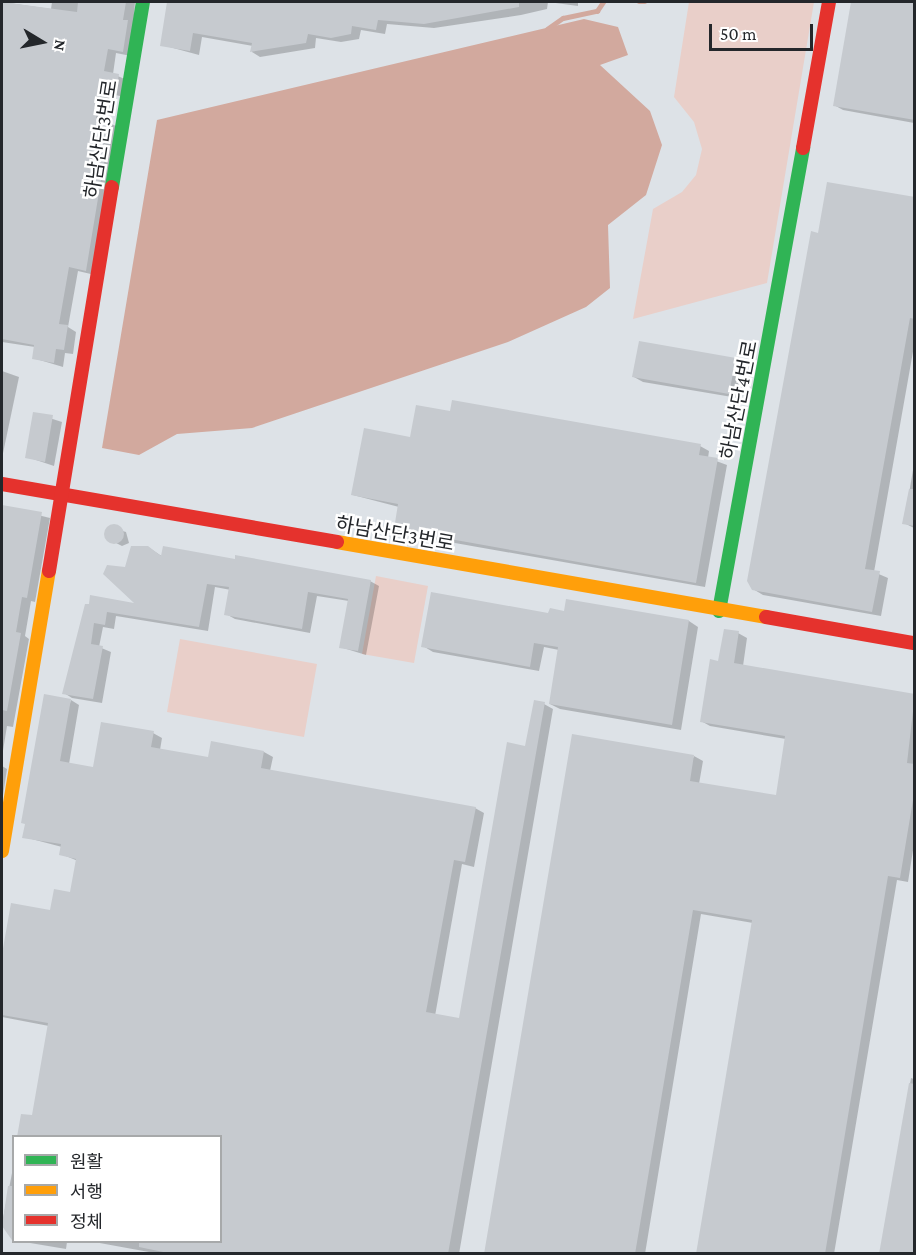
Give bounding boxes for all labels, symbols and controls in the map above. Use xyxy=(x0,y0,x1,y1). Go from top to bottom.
north arrow xyxy=(12,12,72,72)
scale bar xyxy=(712,12,816,50)
text: 50 m xyxy=(720,24,757,44)
text: N xyxy=(51,38,70,52)
street label: 하남산단3번로 xyxy=(80,78,122,200)
street label: 하남산단4번로 xyxy=(716,339,762,461)
street label: 하남산단3번로 xyxy=(334,512,456,556)
legend xyxy=(12,1135,222,1243)
text: 원활 xyxy=(70,1152,103,1172)
text: 서행 xyxy=(70,1182,103,1202)
text: 정체 xyxy=(70,1212,103,1232)

